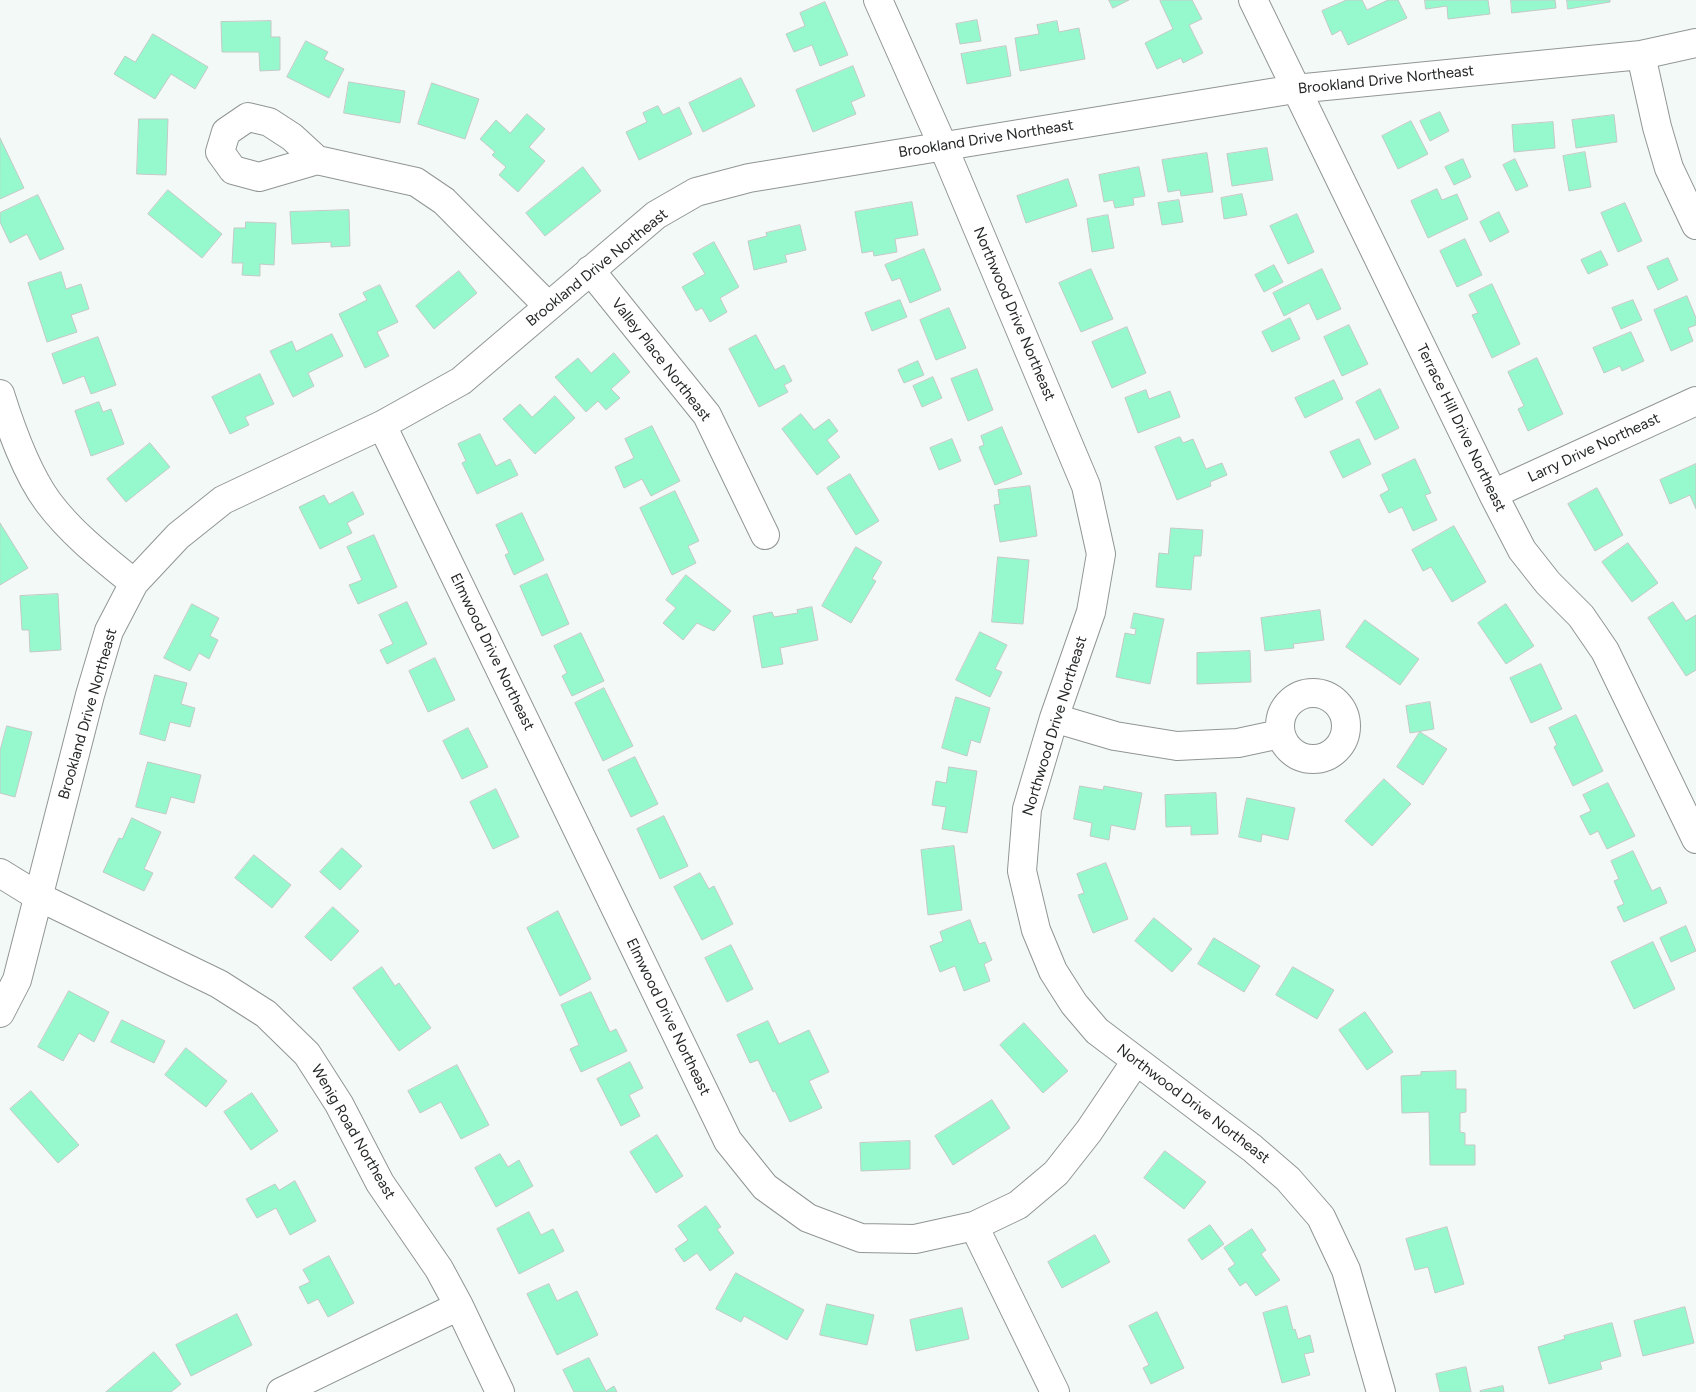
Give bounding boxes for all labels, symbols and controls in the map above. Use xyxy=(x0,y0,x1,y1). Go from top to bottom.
street label: Brookland Drive Northeast xyxy=(1297,62,1475,98)
street label: Brookland Drive Northeast xyxy=(897,116,1075,162)
street label: Brookland Drive Northeast xyxy=(523,205,671,331)
street label: Northwood Drive Northeast xyxy=(969,224,1059,404)
street label: Valley Place Northeast xyxy=(607,295,715,425)
street label: Terrace Hill Drive Northeast xyxy=(1412,341,1510,515)
street label: Larry Drive Northeast xyxy=(1525,410,1663,486)
street label: Elmwood Drive Northeast xyxy=(446,570,538,734)
street label: Brookland Drive Northeast xyxy=(55,626,121,802)
street label: Northwood Drive Northeast xyxy=(1019,634,1091,818)
street label: Elmwood Drive Northeast xyxy=(622,935,714,1099)
street label: Northwood Drive Northeast xyxy=(1113,1041,1273,1167)
street label: Wenig Road Northeast xyxy=(307,1061,399,1203)

